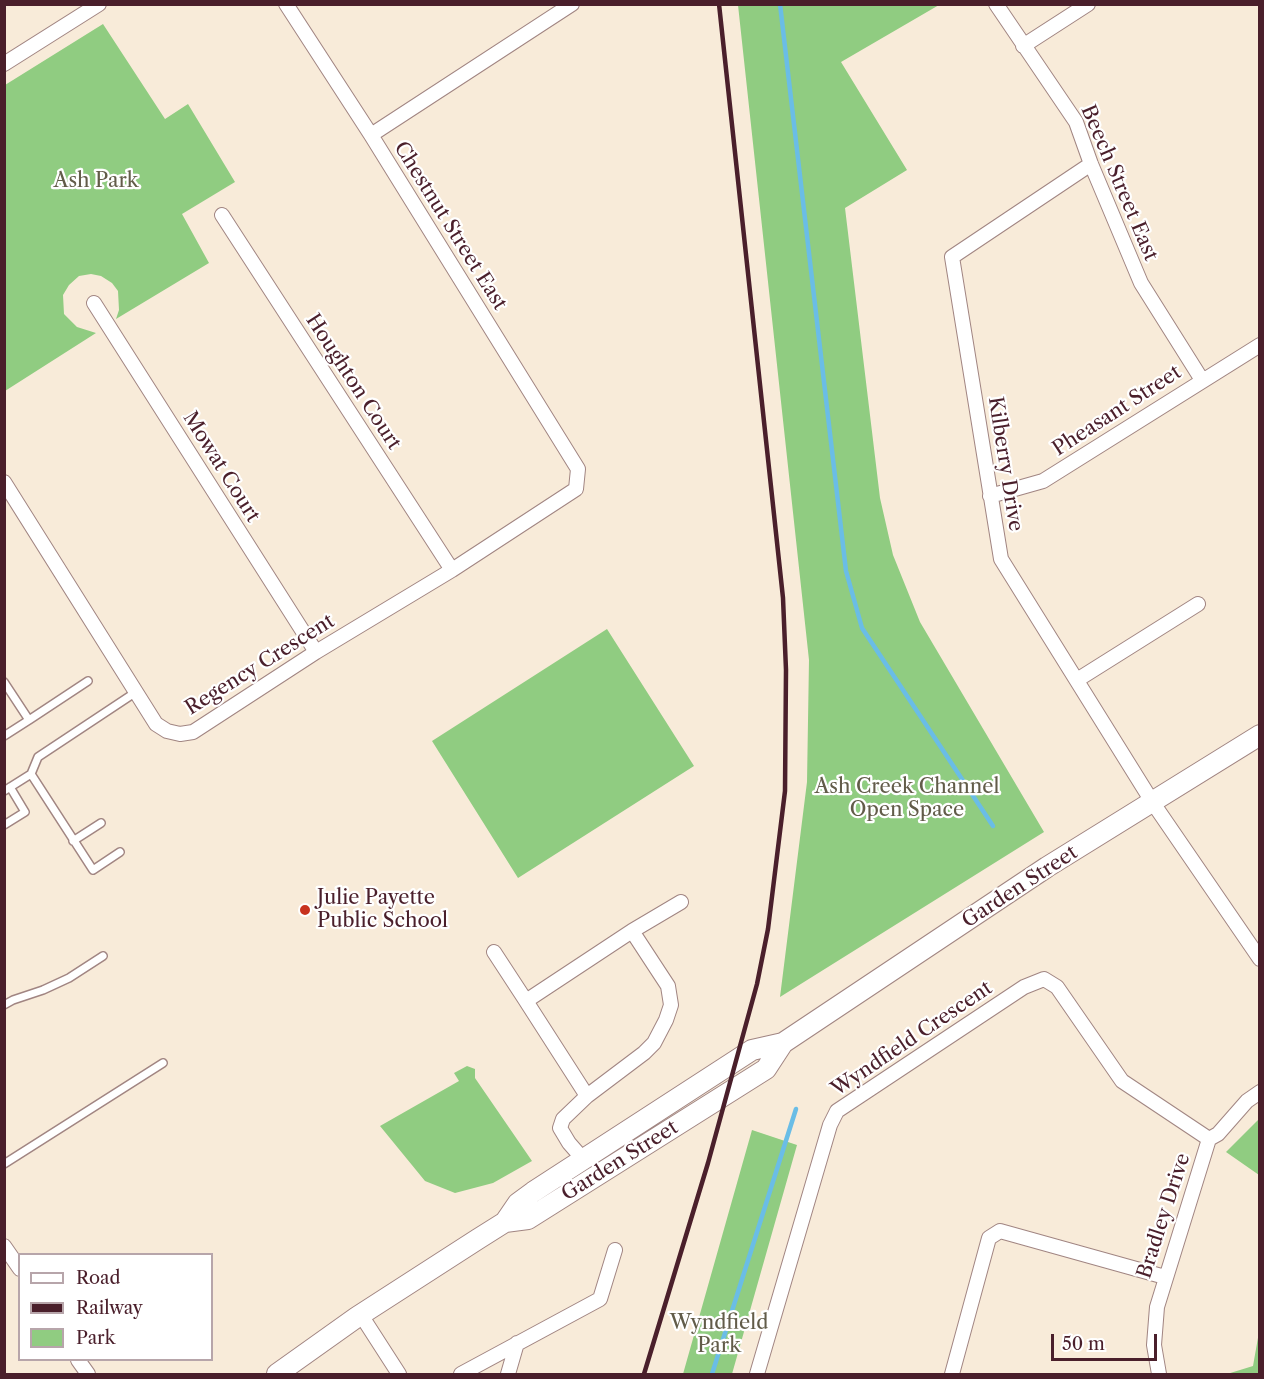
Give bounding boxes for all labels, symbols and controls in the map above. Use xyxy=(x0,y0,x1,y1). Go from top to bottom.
street label: Beech Street East xyxy=(1075,102,1163,264)
street label: Chestnut Street East xyxy=(388,137,512,315)
park label: Ash Park xyxy=(54,169,138,193)
street label: Houghton Court xyxy=(300,310,406,454)
street label: Pheasant Street xyxy=(1048,361,1186,461)
street label: Kilberry Drive xyxy=(982,395,1028,533)
street label: Mowat Court xyxy=(177,407,265,527)
street label: Regency Crescent xyxy=(181,609,339,721)
park label: Ash Creek Channel Open Space xyxy=(815,775,999,822)
street label: Garden Street xyxy=(958,841,1082,933)
place label: Julie Payette Public School xyxy=(317,886,448,933)
marker: Julie Payette Public School xyxy=(298,903,312,917)
street label: Wyndfield Crescent xyxy=(827,976,997,1102)
street label: Garden Street xyxy=(557,1116,683,1206)
street label: Bradley Drive xyxy=(1132,1150,1196,1282)
legend xyxy=(18,1253,213,1361)
text: Road xyxy=(76,1267,121,1289)
text: Railway xyxy=(76,1297,143,1319)
park label: Wyndfield Park xyxy=(670,1311,768,1358)
scale bar xyxy=(1054,1322,1160,1360)
text: Park xyxy=(76,1327,115,1349)
text: 50 m xyxy=(1062,1333,1105,1355)

